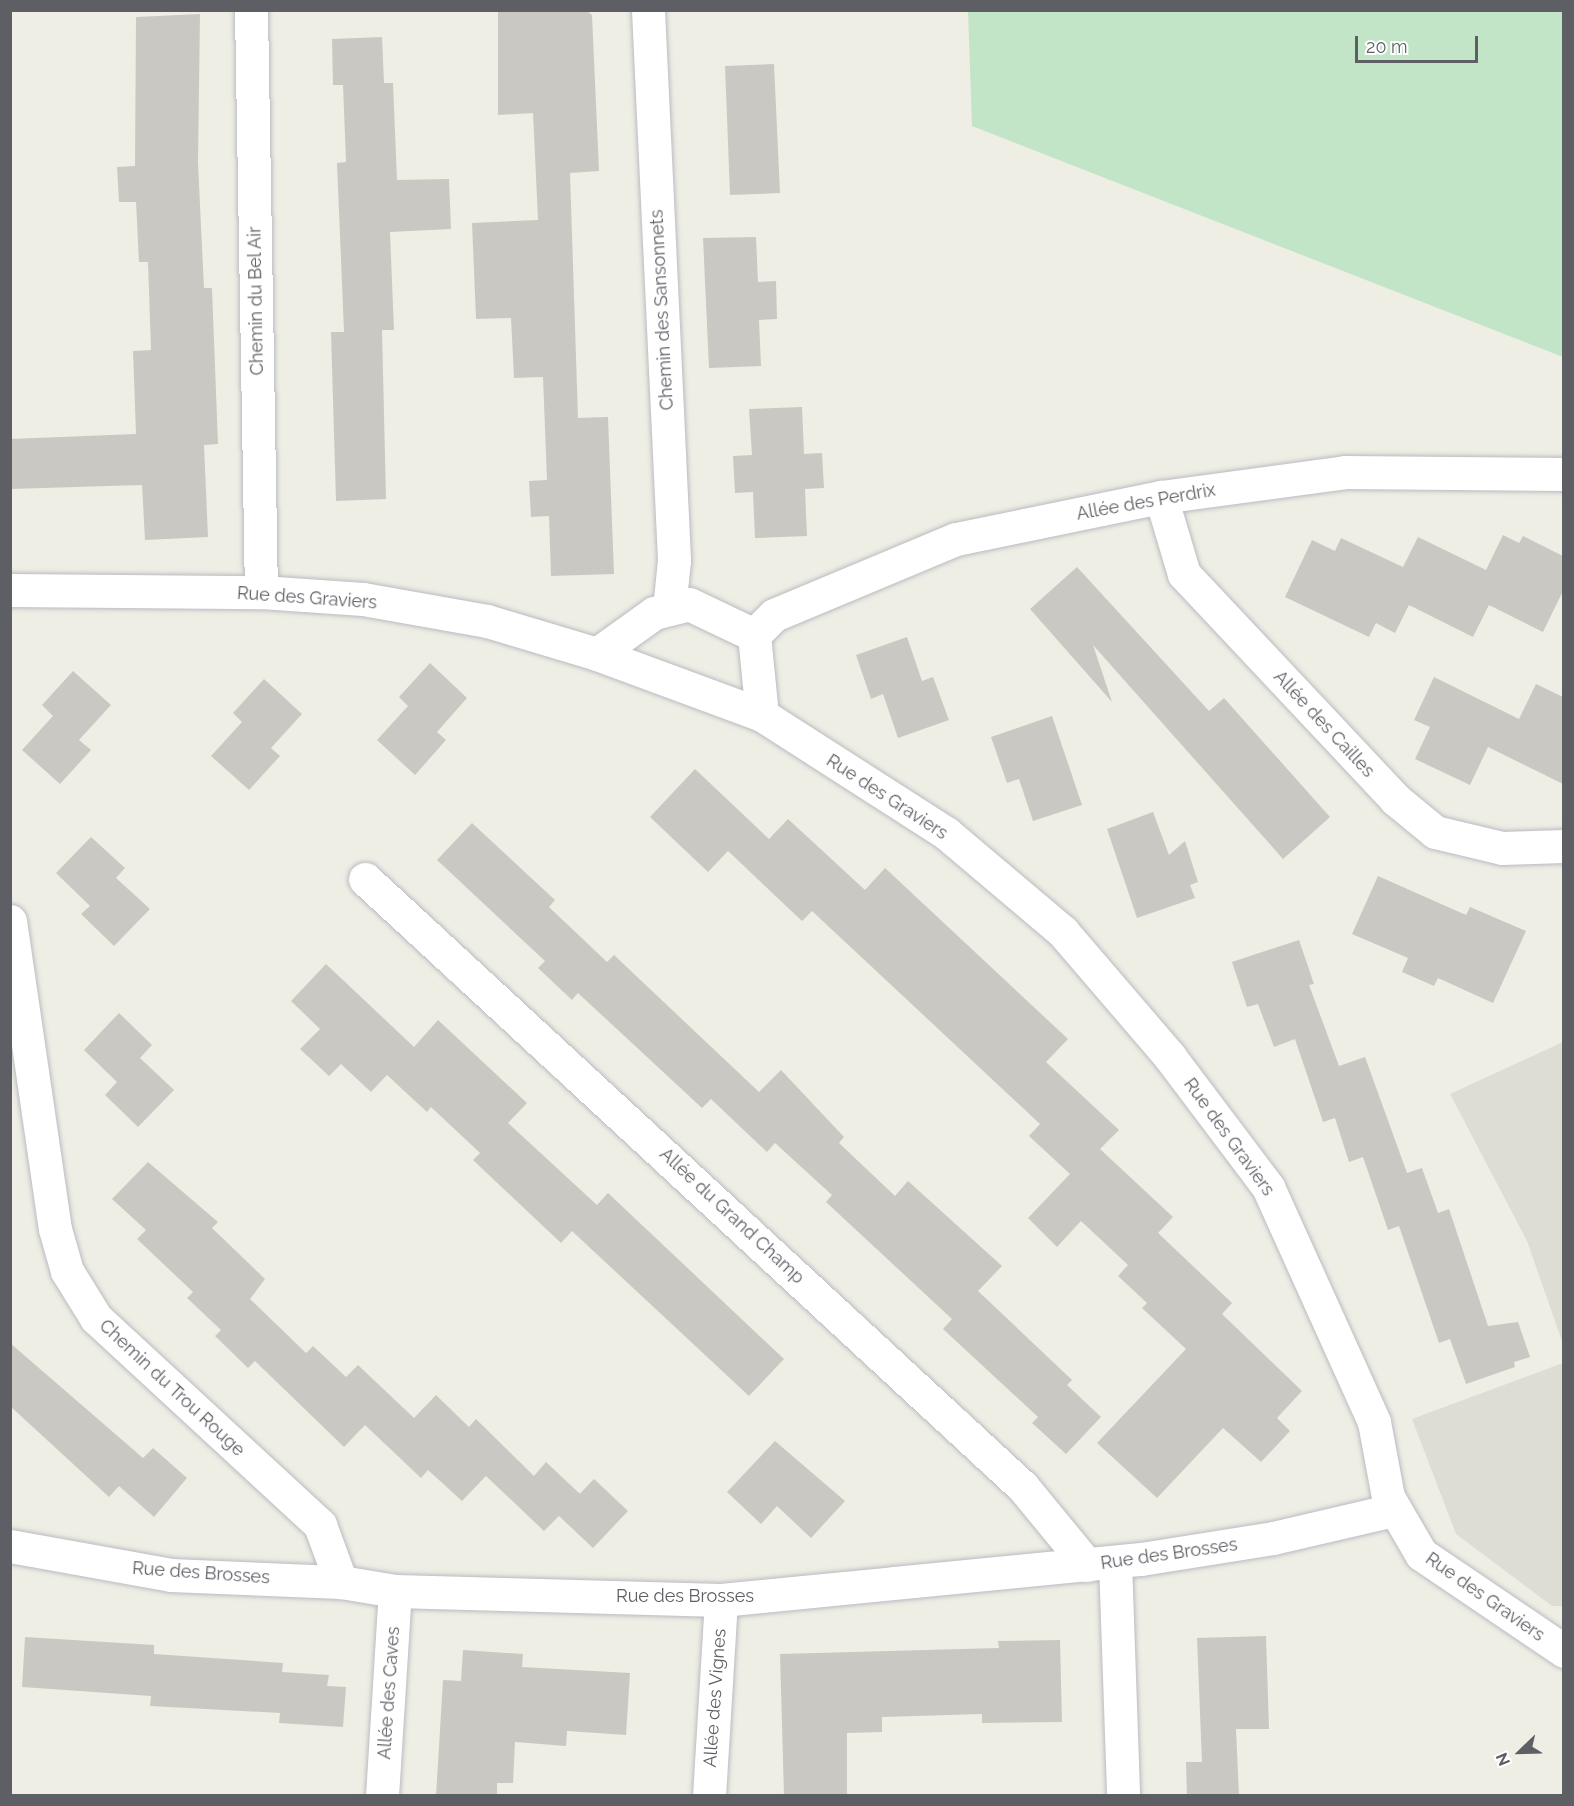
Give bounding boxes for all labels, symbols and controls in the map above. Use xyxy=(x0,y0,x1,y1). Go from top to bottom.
scale bar xyxy=(1358,24,1481,62)
text: 20 m xyxy=(1366,36,1408,57)
street label: Chemin des Sansonnets xyxy=(646,209,678,411)
street label: Chemin du Bel Air xyxy=(244,226,268,376)
street label: Allée des Perdrix xyxy=(1075,479,1217,525)
street label: Rue des Graviers xyxy=(236,582,378,614)
street label: Allée des Cailles xyxy=(1269,666,1379,782)
street label: Rue des Graviers xyxy=(822,750,952,844)
street label: Rue des Graviers xyxy=(1179,1074,1279,1200)
street label: Allée du Grand Champ xyxy=(655,1143,809,1289)
street label: Chemin du Trou Rouge xyxy=(95,1315,249,1461)
street label: Rue des Brosses xyxy=(1099,1534,1239,1574)
street label: Rue des Graviers xyxy=(1421,1548,1549,1646)
street label: Rue des Brosses xyxy=(131,1557,271,1589)
street label: Rue des Brosses xyxy=(616,1585,754,1607)
street label: Allée des Caves xyxy=(374,1626,404,1760)
street label: Allée des Vignes xyxy=(699,1628,731,1768)
north arrow xyxy=(1490,1722,1550,1782)
text: N xyxy=(1492,1750,1514,1769)

